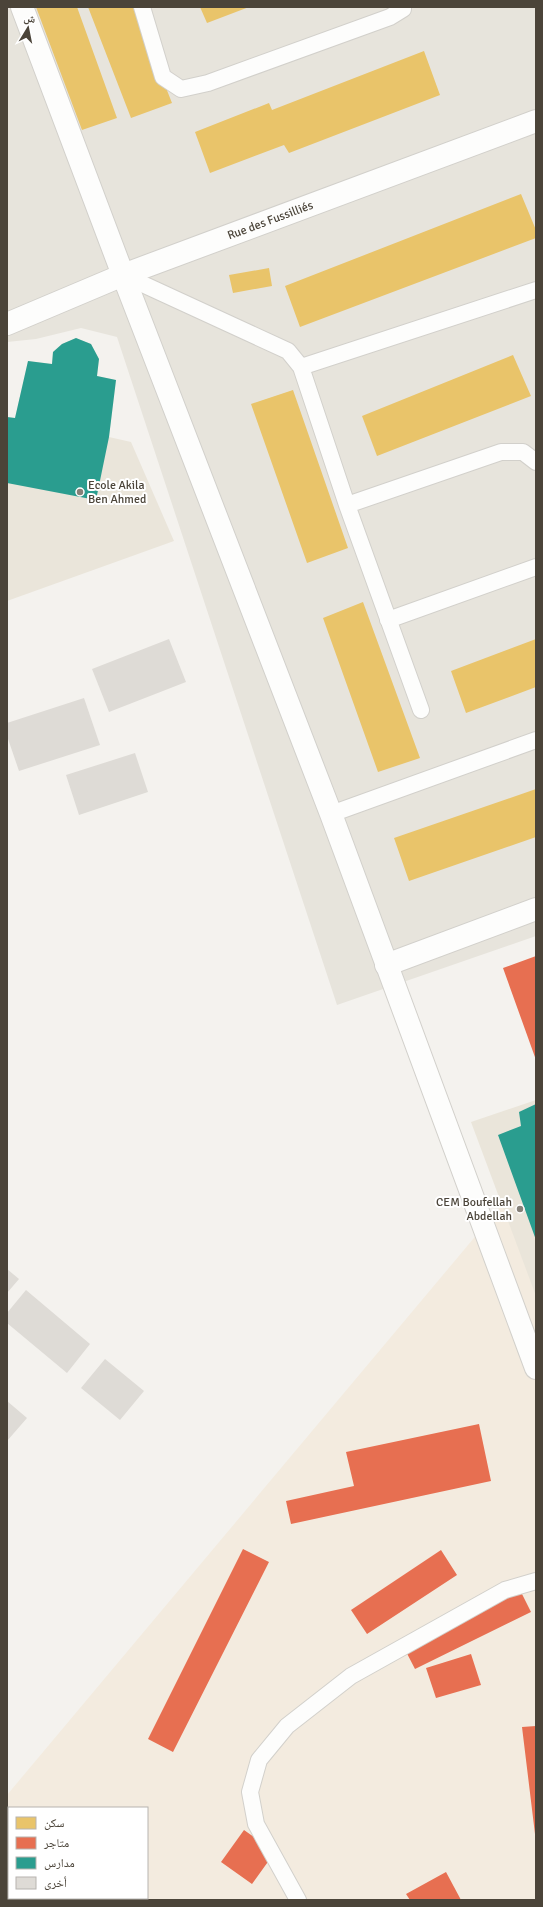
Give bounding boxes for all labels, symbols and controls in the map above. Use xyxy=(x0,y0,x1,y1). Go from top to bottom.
north arrow xyxy=(8,8,48,48)
text: ش xyxy=(23,11,37,27)
street label: Rue des Fussilliés xyxy=(225,198,315,243)
place label: Ecole Akila Ben Ahmed xyxy=(88,478,146,507)
marker: Ecole Akila Ben Ahmed xyxy=(75,487,85,497)
place label: CEM Boufellah Abdellah xyxy=(436,1195,512,1224)
marker: CEM Boufellah Abdellah xyxy=(515,1204,525,1214)
legend xyxy=(8,1807,148,1899)
text: سكن xyxy=(44,1816,65,1831)
text: متاجر xyxy=(43,1836,69,1851)
text: مدارس xyxy=(44,1856,75,1871)
text: أخرى xyxy=(44,1876,67,1891)

